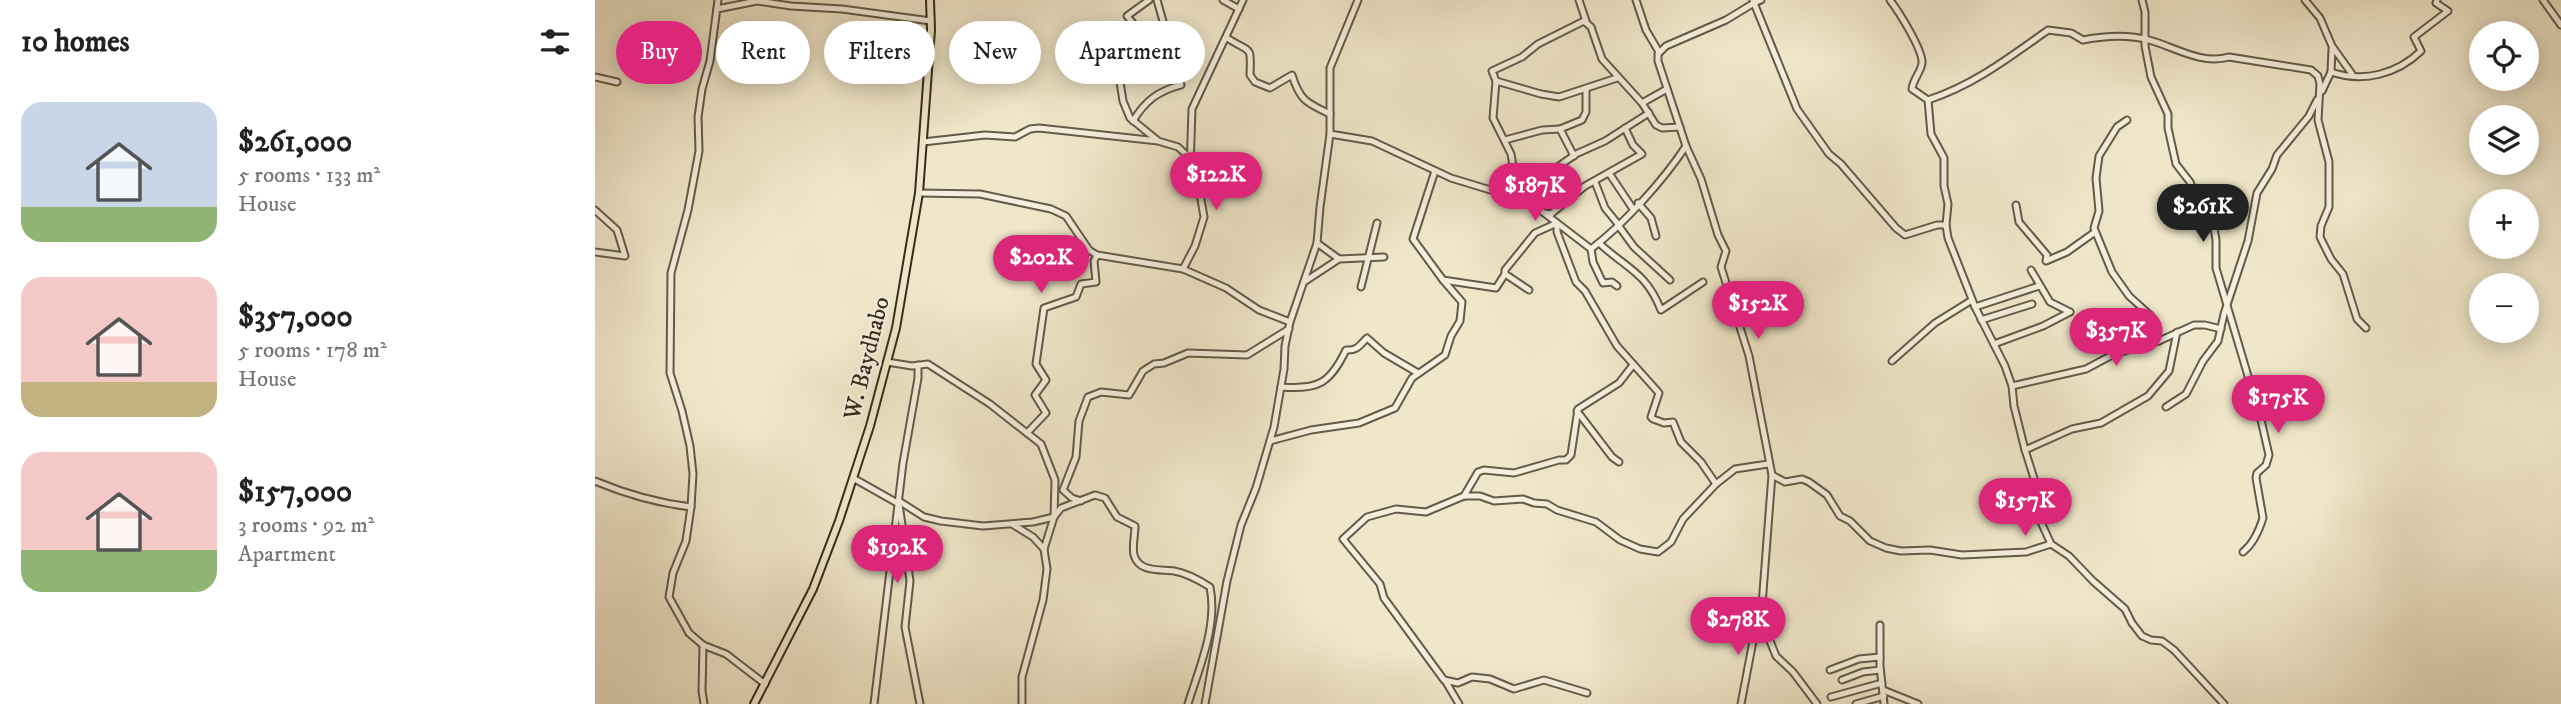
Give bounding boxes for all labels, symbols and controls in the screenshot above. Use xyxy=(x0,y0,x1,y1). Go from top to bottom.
chip: Buy xyxy=(616,21,702,84)
chip: Rent xyxy=(716,21,810,84)
chip: Filters xyxy=(824,21,935,84)
chip: New xyxy=(949,21,1041,84)
chip: Apartment xyxy=(1055,21,1205,84)
map controls xyxy=(2469,21,2539,343)
button: locate xyxy=(2469,21,2539,91)
icon: filters xyxy=(536,23,574,61)
text: 10 homes xyxy=(21,24,130,61)
button: layers xyxy=(2469,105,2539,175)
text: $261,000 xyxy=(238,124,352,161)
icon: home xyxy=(77,130,161,214)
pin: $122K xyxy=(1167,152,1265,212)
text: $122K xyxy=(1186,160,1246,189)
text: 5 rooms · 133 m² xyxy=(238,161,380,190)
pin: $187K xyxy=(1486,164,1584,223)
text: $187K xyxy=(1505,171,1565,200)
pin: $261K xyxy=(2154,184,2252,244)
button: + xyxy=(2469,189,2539,259)
text: House xyxy=(238,190,296,219)
text: $261K xyxy=(2173,192,2233,221)
pin: $202K xyxy=(992,236,1090,295)
text: $202K xyxy=(1009,243,1073,272)
button: − xyxy=(2469,273,2539,343)
pin: $152K xyxy=(1709,282,1807,341)
text: $152K xyxy=(1728,289,1788,318)
street label: W. Baydhabo xyxy=(837,294,897,424)
text: $357,000 xyxy=(238,299,353,336)
icon: home xyxy=(77,305,161,389)
pin: $357K xyxy=(2067,308,2165,368)
text: $357K xyxy=(2086,316,2146,345)
text: 5 rooms · 178 m² xyxy=(238,336,387,365)
text: House xyxy=(238,365,296,394)
pin: $175K xyxy=(2229,376,2327,435)
text: $175K xyxy=(2248,383,2308,412)
text: $157,000 xyxy=(238,474,352,511)
pin: $157K xyxy=(1976,478,2074,538)
icon: home xyxy=(77,480,161,564)
text: $157K xyxy=(1995,486,2055,515)
text: 3 rooms · 92 m² xyxy=(238,511,375,540)
pin: $192K xyxy=(848,526,946,585)
text: $192K xyxy=(867,533,927,562)
text: Apartment xyxy=(238,540,336,569)
pin: $278K xyxy=(1689,598,1787,657)
text: $278K xyxy=(1706,605,1770,634)

